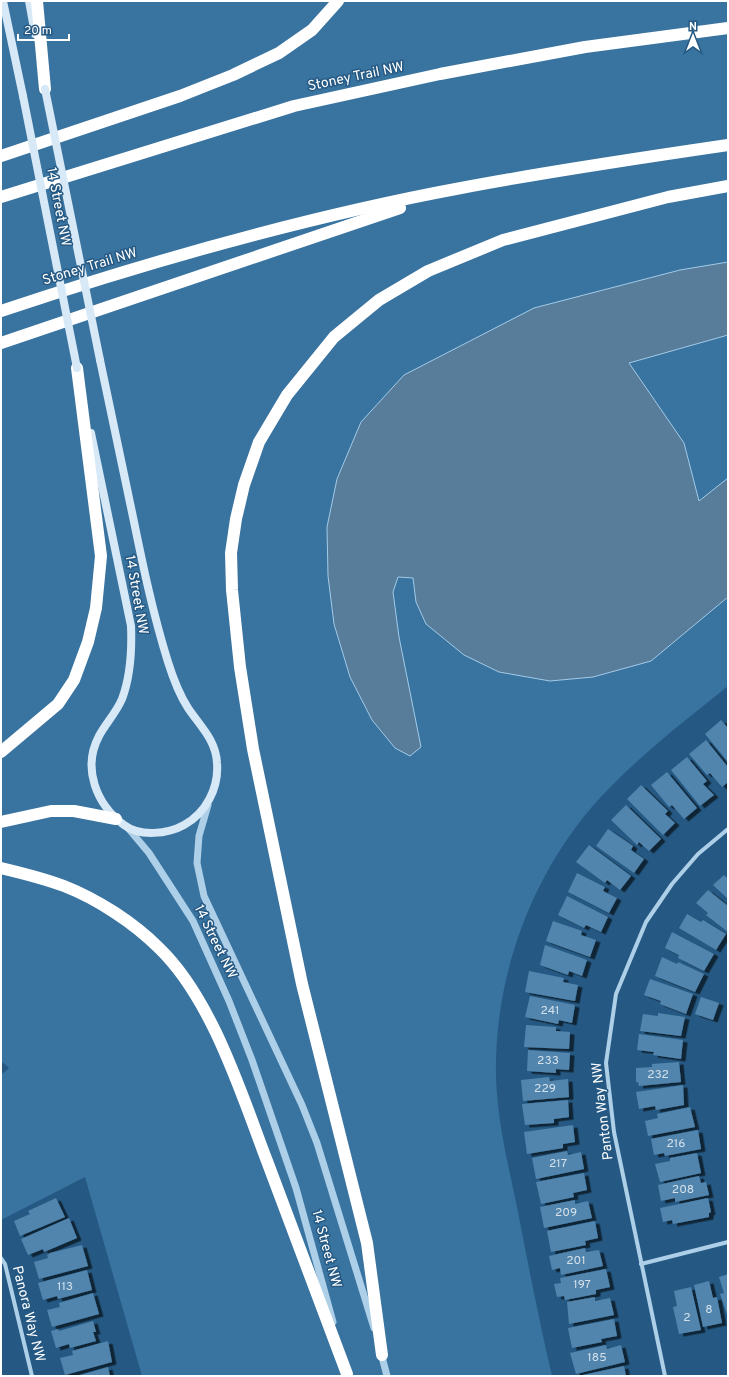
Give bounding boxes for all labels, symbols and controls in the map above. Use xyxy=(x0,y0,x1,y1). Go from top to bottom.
scale bar xyxy=(18,16,69,42)
north arrow xyxy=(673,16,713,56)
text: N xyxy=(689,20,697,34)
text: 20 m xyxy=(24,23,52,39)
street label: Stoney Trail NW xyxy=(306,58,406,96)
street label: 14 Street NW xyxy=(42,166,74,248)
street label: Stoney Trail NW xyxy=(41,244,140,289)
street label: 14 Street NW xyxy=(121,554,151,636)
street label: 14 Street NW xyxy=(190,902,240,982)
house number: 241 xyxy=(540,1003,560,1019)
house number: 233 xyxy=(537,1053,559,1069)
street label: Panton Way NW xyxy=(589,1061,617,1161)
house number: 232 xyxy=(647,1067,669,1083)
house number: 229 xyxy=(534,1081,556,1097)
house number: 216 xyxy=(667,1136,685,1152)
house number: 217 xyxy=(549,1156,567,1172)
house number: 208 xyxy=(672,1182,694,1198)
house number: 209 xyxy=(555,1205,577,1221)
street label: 14 Street NW xyxy=(307,1208,345,1290)
house number: 201 xyxy=(566,1253,586,1269)
street label: Panora Way NW xyxy=(8,1264,48,1364)
house number: 197 xyxy=(573,1277,591,1293)
house number: 113 xyxy=(57,1279,73,1295)
house number: 8 xyxy=(705,1302,713,1318)
house number: 2 xyxy=(683,1310,691,1326)
house number: 185 xyxy=(587,1350,607,1366)

